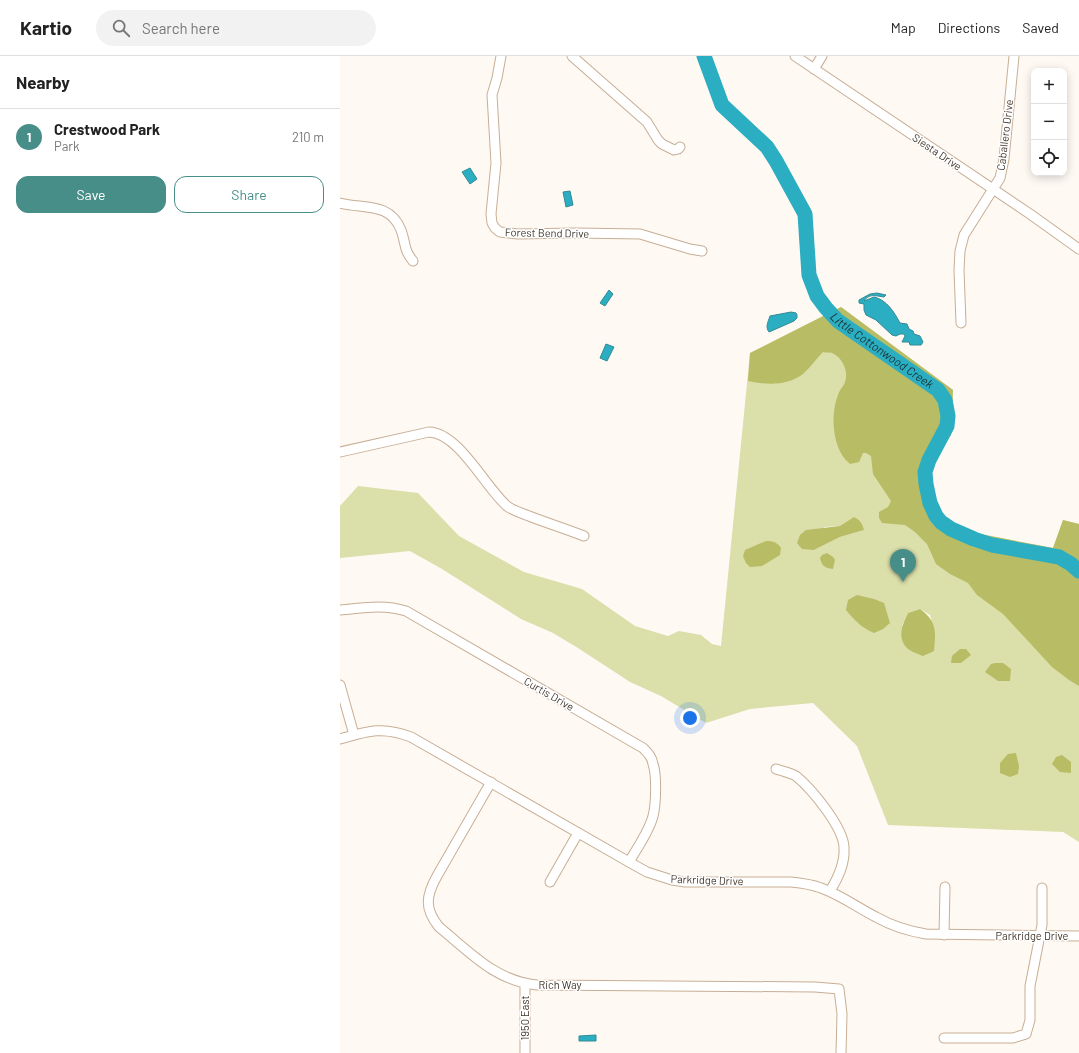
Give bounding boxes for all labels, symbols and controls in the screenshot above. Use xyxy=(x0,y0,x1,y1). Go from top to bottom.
search box xyxy=(96,10,376,46)
text: Kartio xyxy=(20,16,72,39)
icon: search xyxy=(110,17,132,39)
text: Search here xyxy=(142,19,220,37)
text: Map xyxy=(891,19,916,36)
text: Directions xyxy=(938,19,1000,36)
text: Saved xyxy=(1022,19,1059,36)
map controls xyxy=(1031,68,1067,176)
button: + xyxy=(1031,68,1067,104)
text: Nearby xyxy=(16,72,70,92)
street label: Caballero Drive xyxy=(994,99,1015,171)
button: − xyxy=(1031,104,1067,140)
text: Crestwood Park xyxy=(54,120,160,138)
text: 1 xyxy=(27,129,31,145)
text: 210 m xyxy=(292,129,324,145)
street label: Siesta Drive xyxy=(910,130,964,173)
text: Park xyxy=(54,138,80,154)
button: locate xyxy=(1031,140,1067,176)
button: Save xyxy=(16,176,166,213)
button: Share xyxy=(174,176,324,213)
street label: Forest Bend Drive xyxy=(505,225,589,240)
water label: Little Cottonwood Creek xyxy=(828,309,937,391)
pin: 1 xyxy=(890,549,916,582)
street label: Curtis Drive xyxy=(522,674,577,713)
your location xyxy=(680,708,700,728)
street label: Parkridge Drive xyxy=(670,872,744,887)
street label: Parkridge Drive xyxy=(996,929,1069,942)
street label: Rich Way xyxy=(538,978,582,991)
street label: 1950 East xyxy=(518,995,531,1041)

